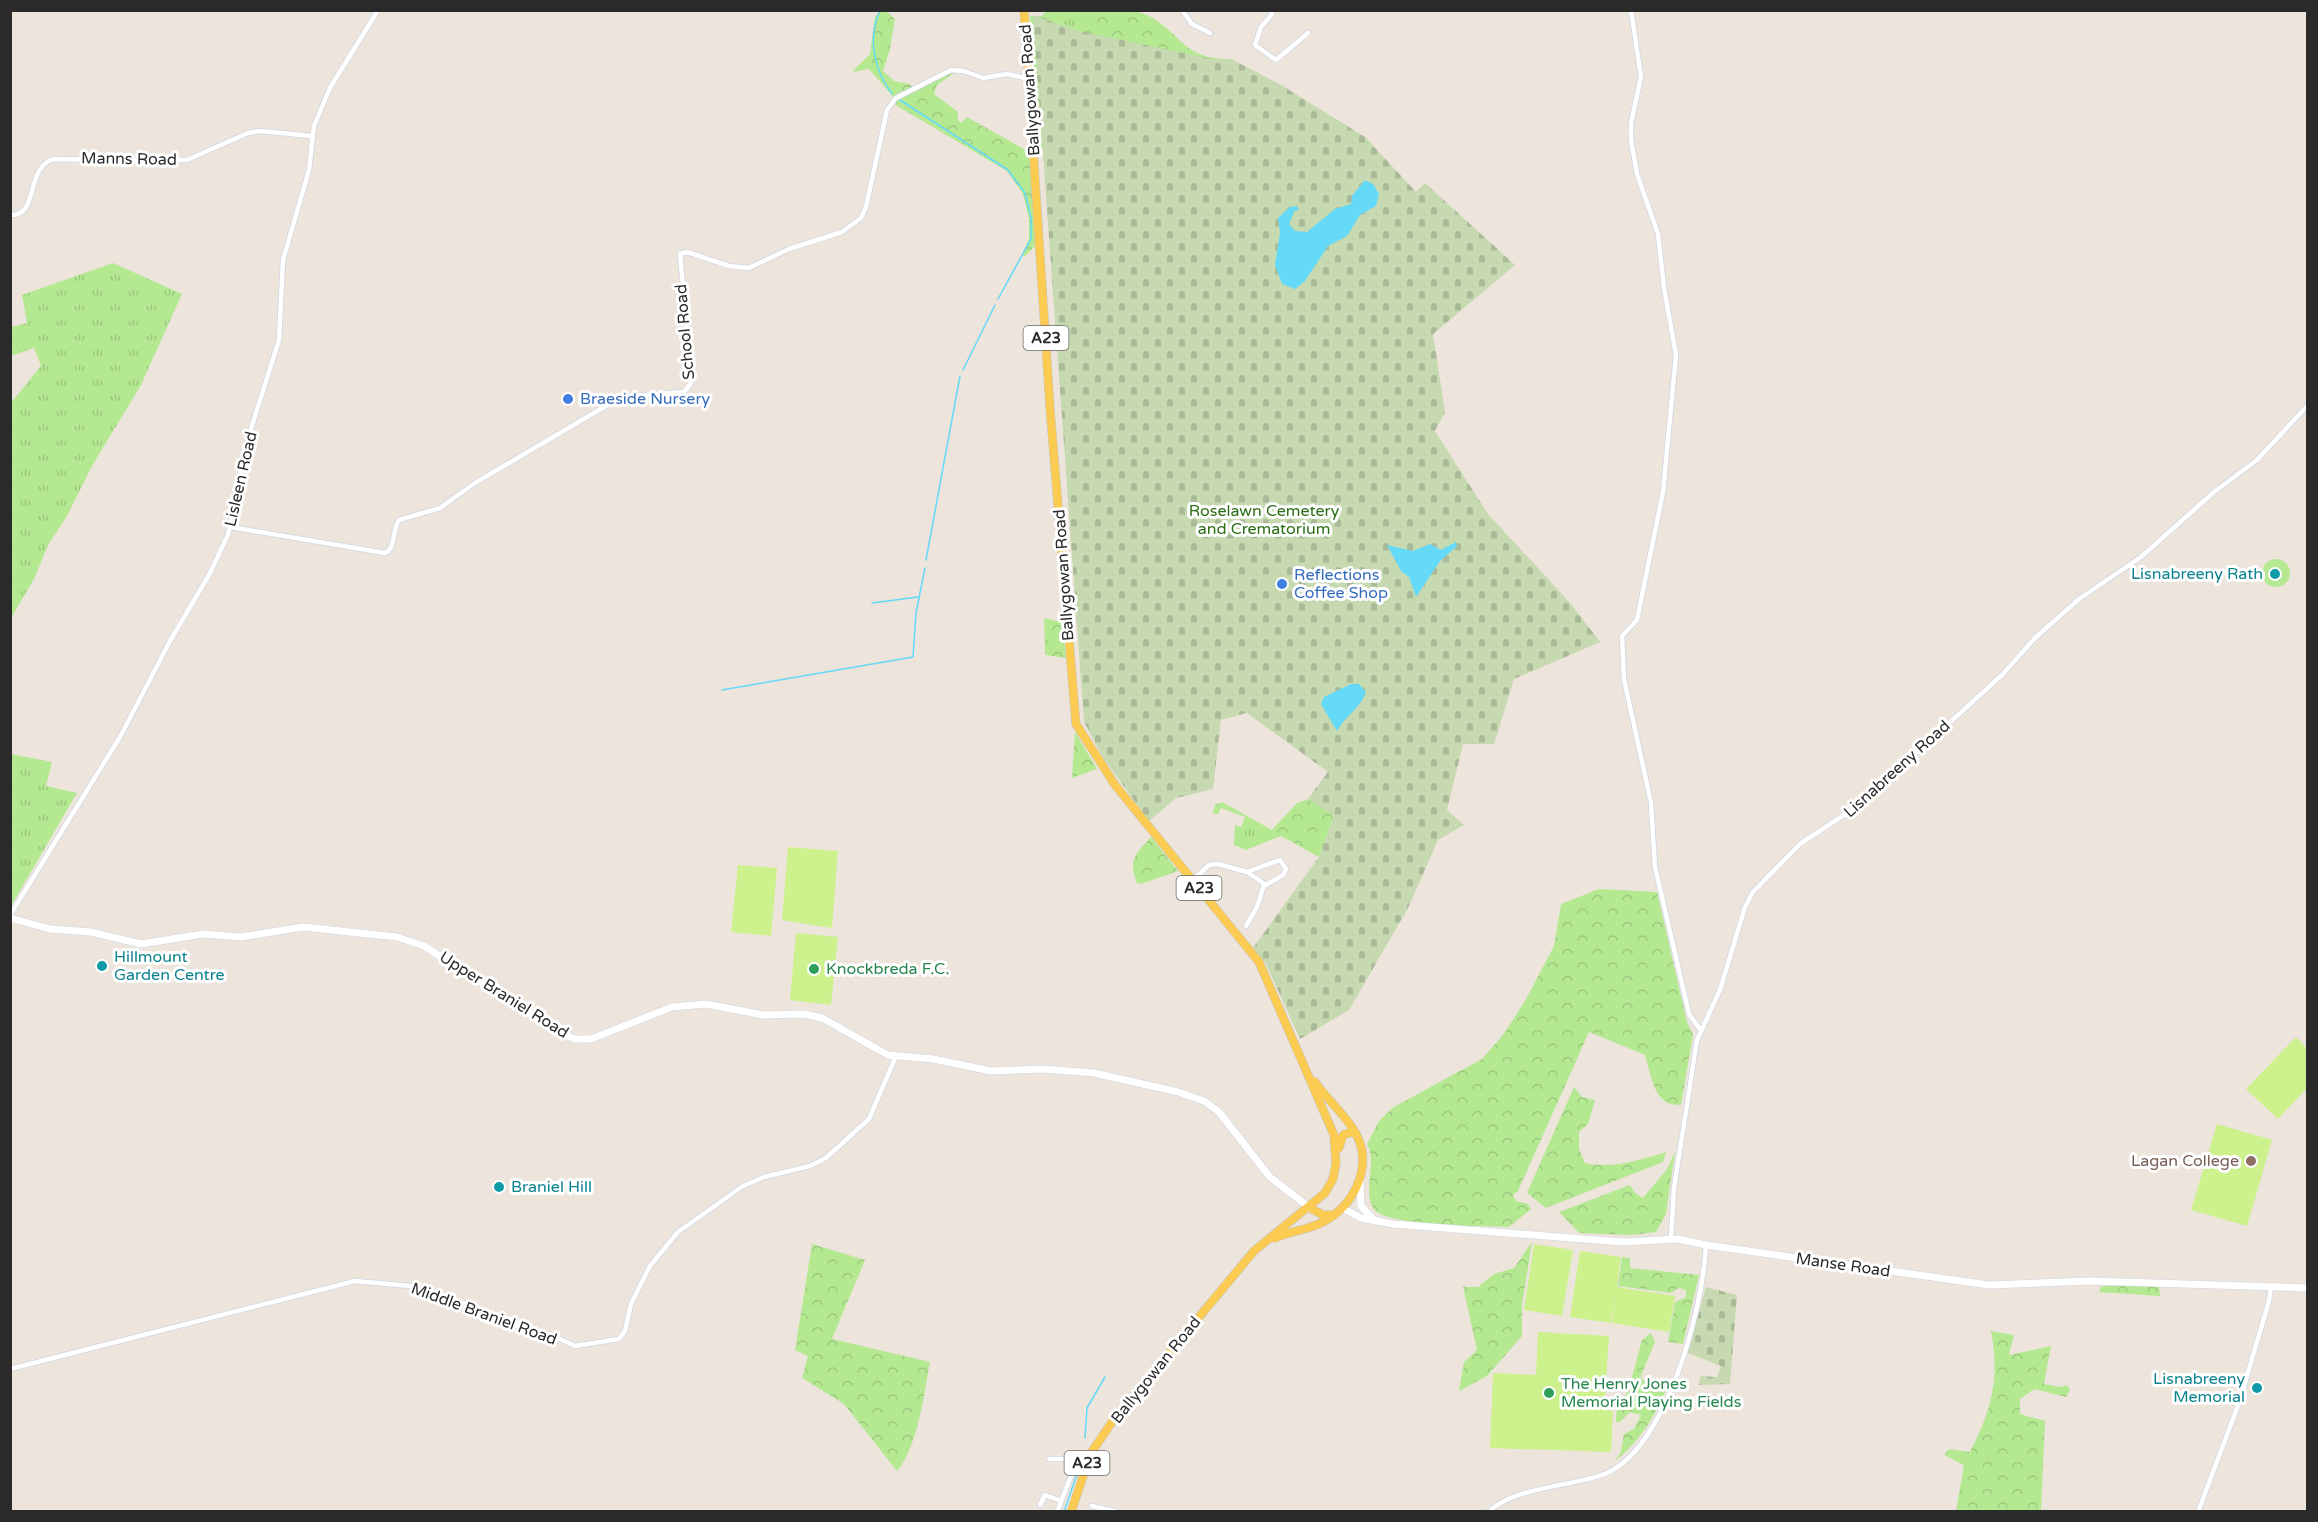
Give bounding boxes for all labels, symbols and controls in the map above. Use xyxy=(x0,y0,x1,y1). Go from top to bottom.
street label: Ballygowan Road xyxy=(1015,24,1045,156)
street label: Manns Road xyxy=(81,148,177,170)
street label: School Road xyxy=(671,283,699,381)
road number: A23 xyxy=(1024,326,1068,350)
place label: Braeside Nursery xyxy=(580,389,711,409)
marker: Braeside Nursery xyxy=(561,392,575,406)
street label: Lisleen Road xyxy=(220,429,262,529)
park label: Roselawn Cemetery and Crematorium xyxy=(1189,501,1340,539)
street label: Ballygowan Road xyxy=(1049,509,1079,641)
place label: Lisnabreeny Rath xyxy=(2131,564,2263,584)
place label: Reflections Coffee Shop xyxy=(1294,565,1388,603)
marker: Lisnabreeny Rath xyxy=(2268,567,2282,581)
marker: Reflections Coffee Shop xyxy=(1275,577,1289,591)
street label: Lisnabreeny Road xyxy=(1840,716,1954,822)
road number: A23 xyxy=(1176,876,1222,900)
place label: Hillmount Garden Centre xyxy=(114,947,225,985)
street label: Upper Braniel Road xyxy=(436,947,572,1043)
marker: Hillmount Garden Centre xyxy=(95,959,109,973)
place label: Knockbreda F.C. xyxy=(826,959,949,979)
marker: Knockbreda F.C. xyxy=(807,962,821,976)
place label: Lagan College xyxy=(2131,1151,2239,1171)
marker: Lagan College xyxy=(2244,1154,2258,1168)
place label: Braniel Hill xyxy=(511,1177,592,1197)
marker: Braniel Hill xyxy=(492,1180,506,1194)
street label: Manse Road xyxy=(1794,1248,1892,1282)
street label: Middle Braniel Road xyxy=(408,1278,560,1350)
street label: Ballygowan Road xyxy=(1107,1312,1205,1428)
place label: Lisnabreeny Memorial xyxy=(2153,1369,2245,1407)
place label: The Henry Jones Memorial Playing Fields xyxy=(1561,1374,1741,1412)
marker: Lisnabreeny Memorial xyxy=(2250,1381,2264,1395)
marker: The Henry Jones Memorial Playing Fields xyxy=(1542,1386,1556,1400)
road number: A23 xyxy=(1064,1451,1110,1475)

